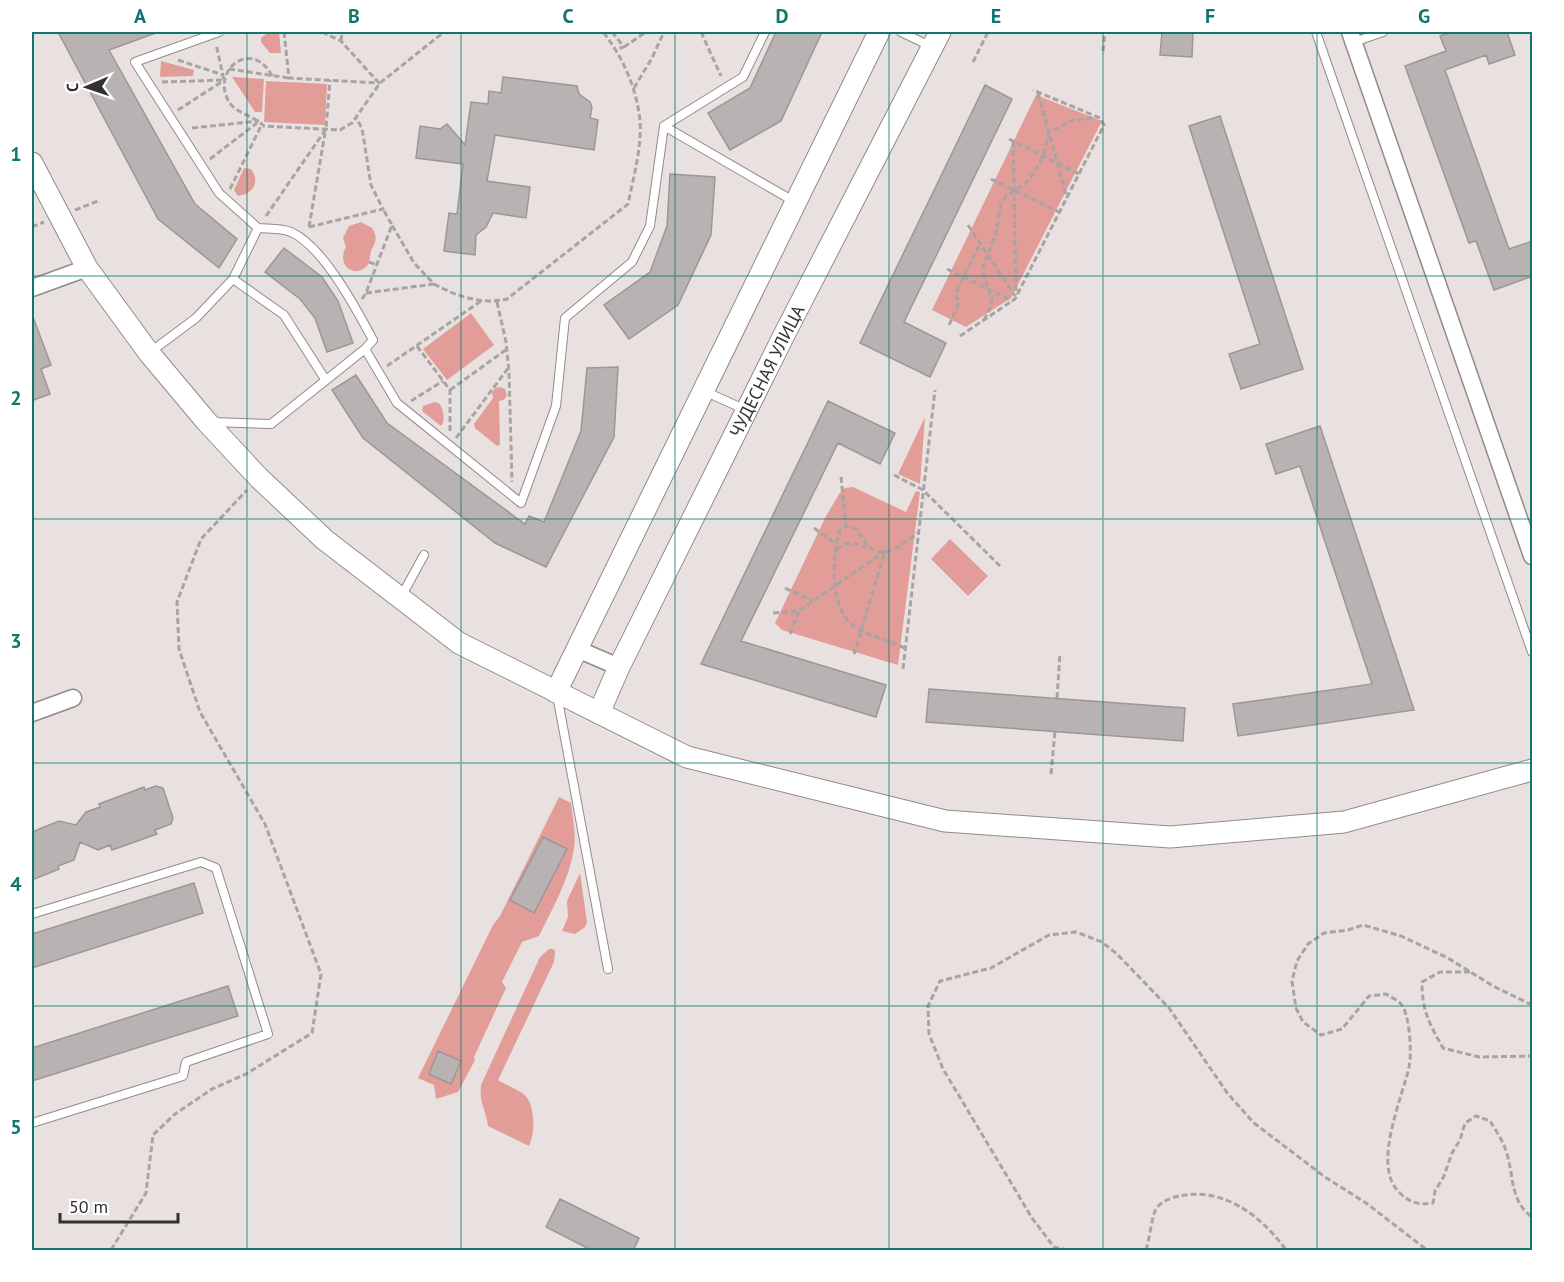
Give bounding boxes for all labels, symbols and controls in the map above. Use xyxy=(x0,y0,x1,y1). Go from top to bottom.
text: A xyxy=(134,3,147,29)
text: B xyxy=(348,3,360,29)
text: C xyxy=(562,3,574,29)
text: D xyxy=(776,3,789,29)
text: E xyxy=(991,3,1001,29)
text: F xyxy=(1205,3,1215,29)
text: G xyxy=(1418,3,1430,29)
north arrow xyxy=(57,57,117,117)
text: С xyxy=(62,83,82,92)
text: 1 xyxy=(10,141,22,167)
street label: ЧУДЕСНАЯ УЛИЦА xyxy=(724,300,809,441)
text: 2 xyxy=(10,385,22,411)
text: 3 xyxy=(10,628,22,654)
text: 4 xyxy=(10,871,22,897)
text: 5 xyxy=(10,1114,22,1140)
scale bar xyxy=(60,1186,178,1224)
text: 50 m xyxy=(69,1195,108,1218)

